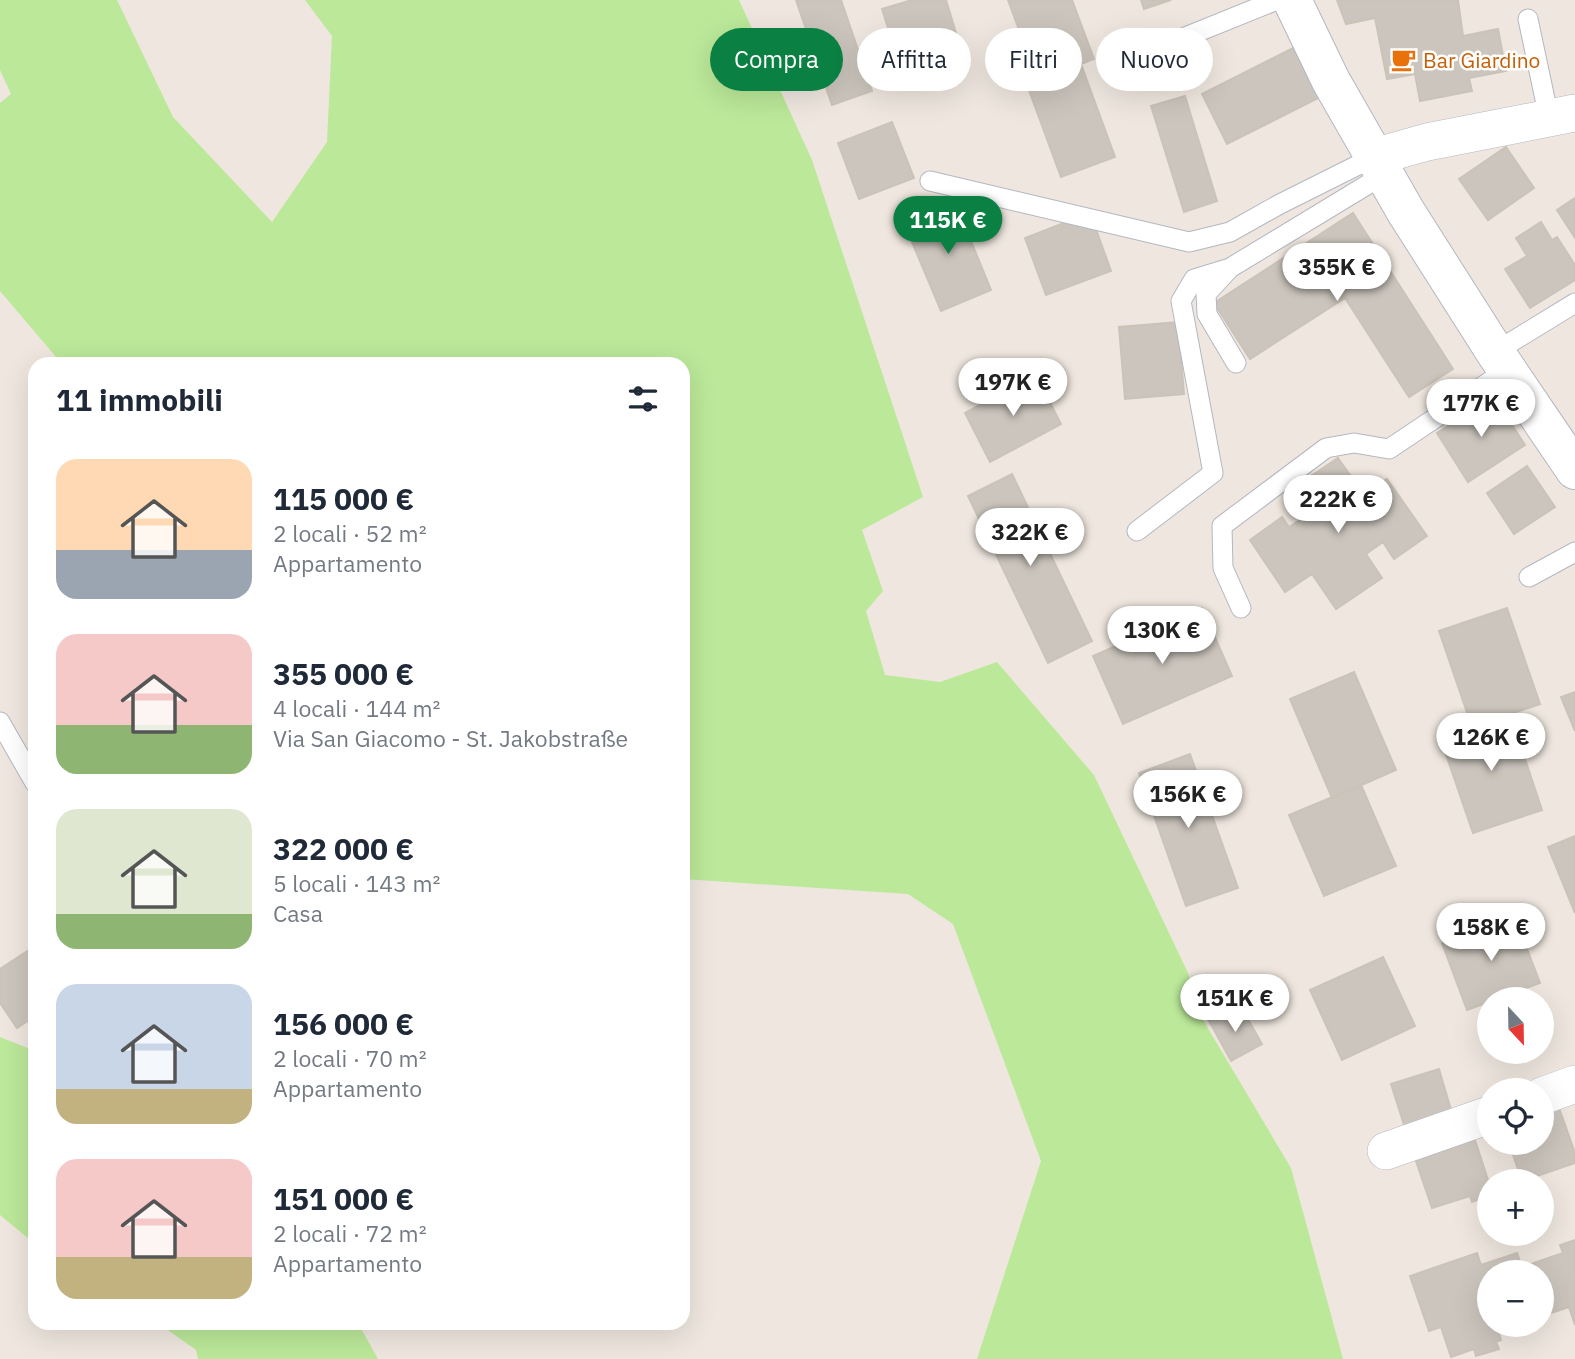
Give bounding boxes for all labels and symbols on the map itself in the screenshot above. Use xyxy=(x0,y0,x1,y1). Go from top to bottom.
cafe icon: Bar Giardino xyxy=(1389,46,1417,74)
place label: Bar Giardino xyxy=(1423,46,1540,74)
pin: 115K € xyxy=(891,196,1005,256)
pin: 355K € xyxy=(1280,244,1394,303)
pin: 197K € xyxy=(956,358,1070,418)
pin: 177K € xyxy=(1424,380,1538,439)
pin: 222K € xyxy=(1281,476,1395,535)
pin: 322K € xyxy=(973,508,1087,568)
pin: 130K € xyxy=(1105,606,1219,666)
pin: 126K € xyxy=(1434,714,1548,773)
pin: 156K € xyxy=(1131,770,1245,830)
pin: 158K € xyxy=(1434,904,1548,963)
pin: 151K € xyxy=(1178,974,1292,1034)
north arrow xyxy=(1477,987,1554,1064)

